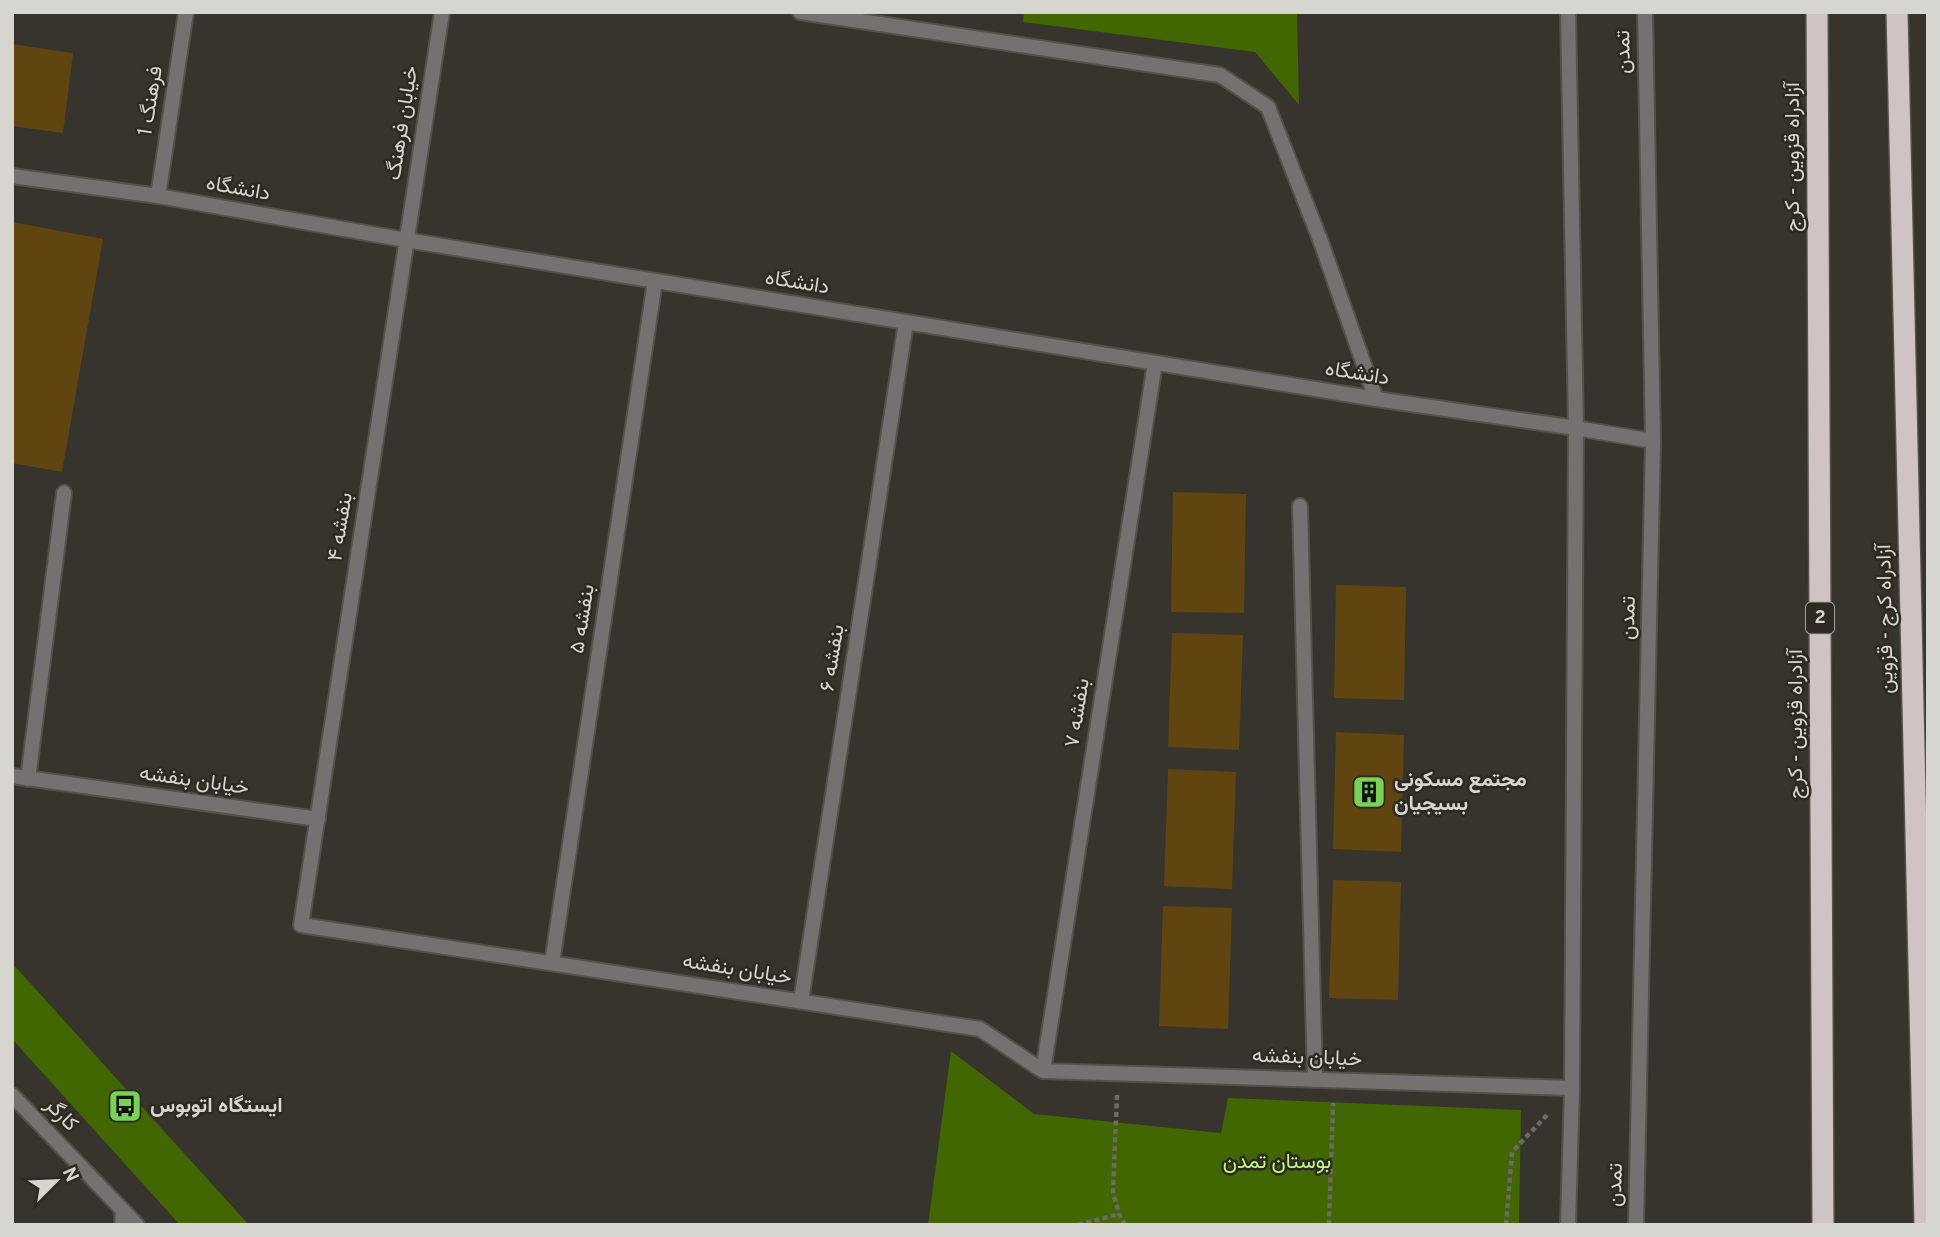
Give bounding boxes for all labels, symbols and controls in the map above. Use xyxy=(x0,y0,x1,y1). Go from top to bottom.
street label: تمدن xyxy=(1610,30,1638,74)
street label: فرهنگ 1 xyxy=(132,64,170,138)
street label: خیابان فرهنگ xyxy=(381,64,425,182)
street label: آزادراه قزوین - کرج xyxy=(1780,80,1807,232)
street label: دانشگاه xyxy=(204,170,272,208)
street label: دانشگاه xyxy=(763,265,831,301)
street label: دانشگاه xyxy=(1323,356,1391,392)
street label: بنفشه ۴ xyxy=(322,491,360,563)
street label: آزادراه کرج - قزوین xyxy=(1871,542,1901,694)
street label: بنفشه ۵ xyxy=(564,582,602,656)
street label: تمدن xyxy=(1615,596,1643,640)
road number: 2 xyxy=(1806,603,1834,634)
street label: بنفشه ۶ xyxy=(814,623,852,693)
street label: آزادراه قزوین - کرج xyxy=(1783,647,1810,799)
street label: بنفشه ۷ xyxy=(1059,676,1097,750)
street label: خیابان بنفشه xyxy=(137,760,251,802)
place label: مجتمع مسکونی بسیجیان xyxy=(1394,767,1527,818)
building icon: مجتمع مسکونی بسیجیان xyxy=(1350,773,1388,811)
street label: خیابان بنفشه xyxy=(680,948,794,992)
street label: خیابان بنفشه xyxy=(1251,1043,1363,1073)
bus stop icon: ایستگاه اتوبوس xyxy=(106,1087,144,1125)
street label: کارگر xyxy=(38,1091,84,1138)
place label: ایستگاه اتوبوس xyxy=(150,1093,283,1120)
north arrow xyxy=(21,1146,91,1216)
park label: بوستان تمدن xyxy=(1223,1149,1331,1176)
street label: تمدن xyxy=(1602,1163,1630,1207)
text: N xyxy=(56,1164,83,1186)

